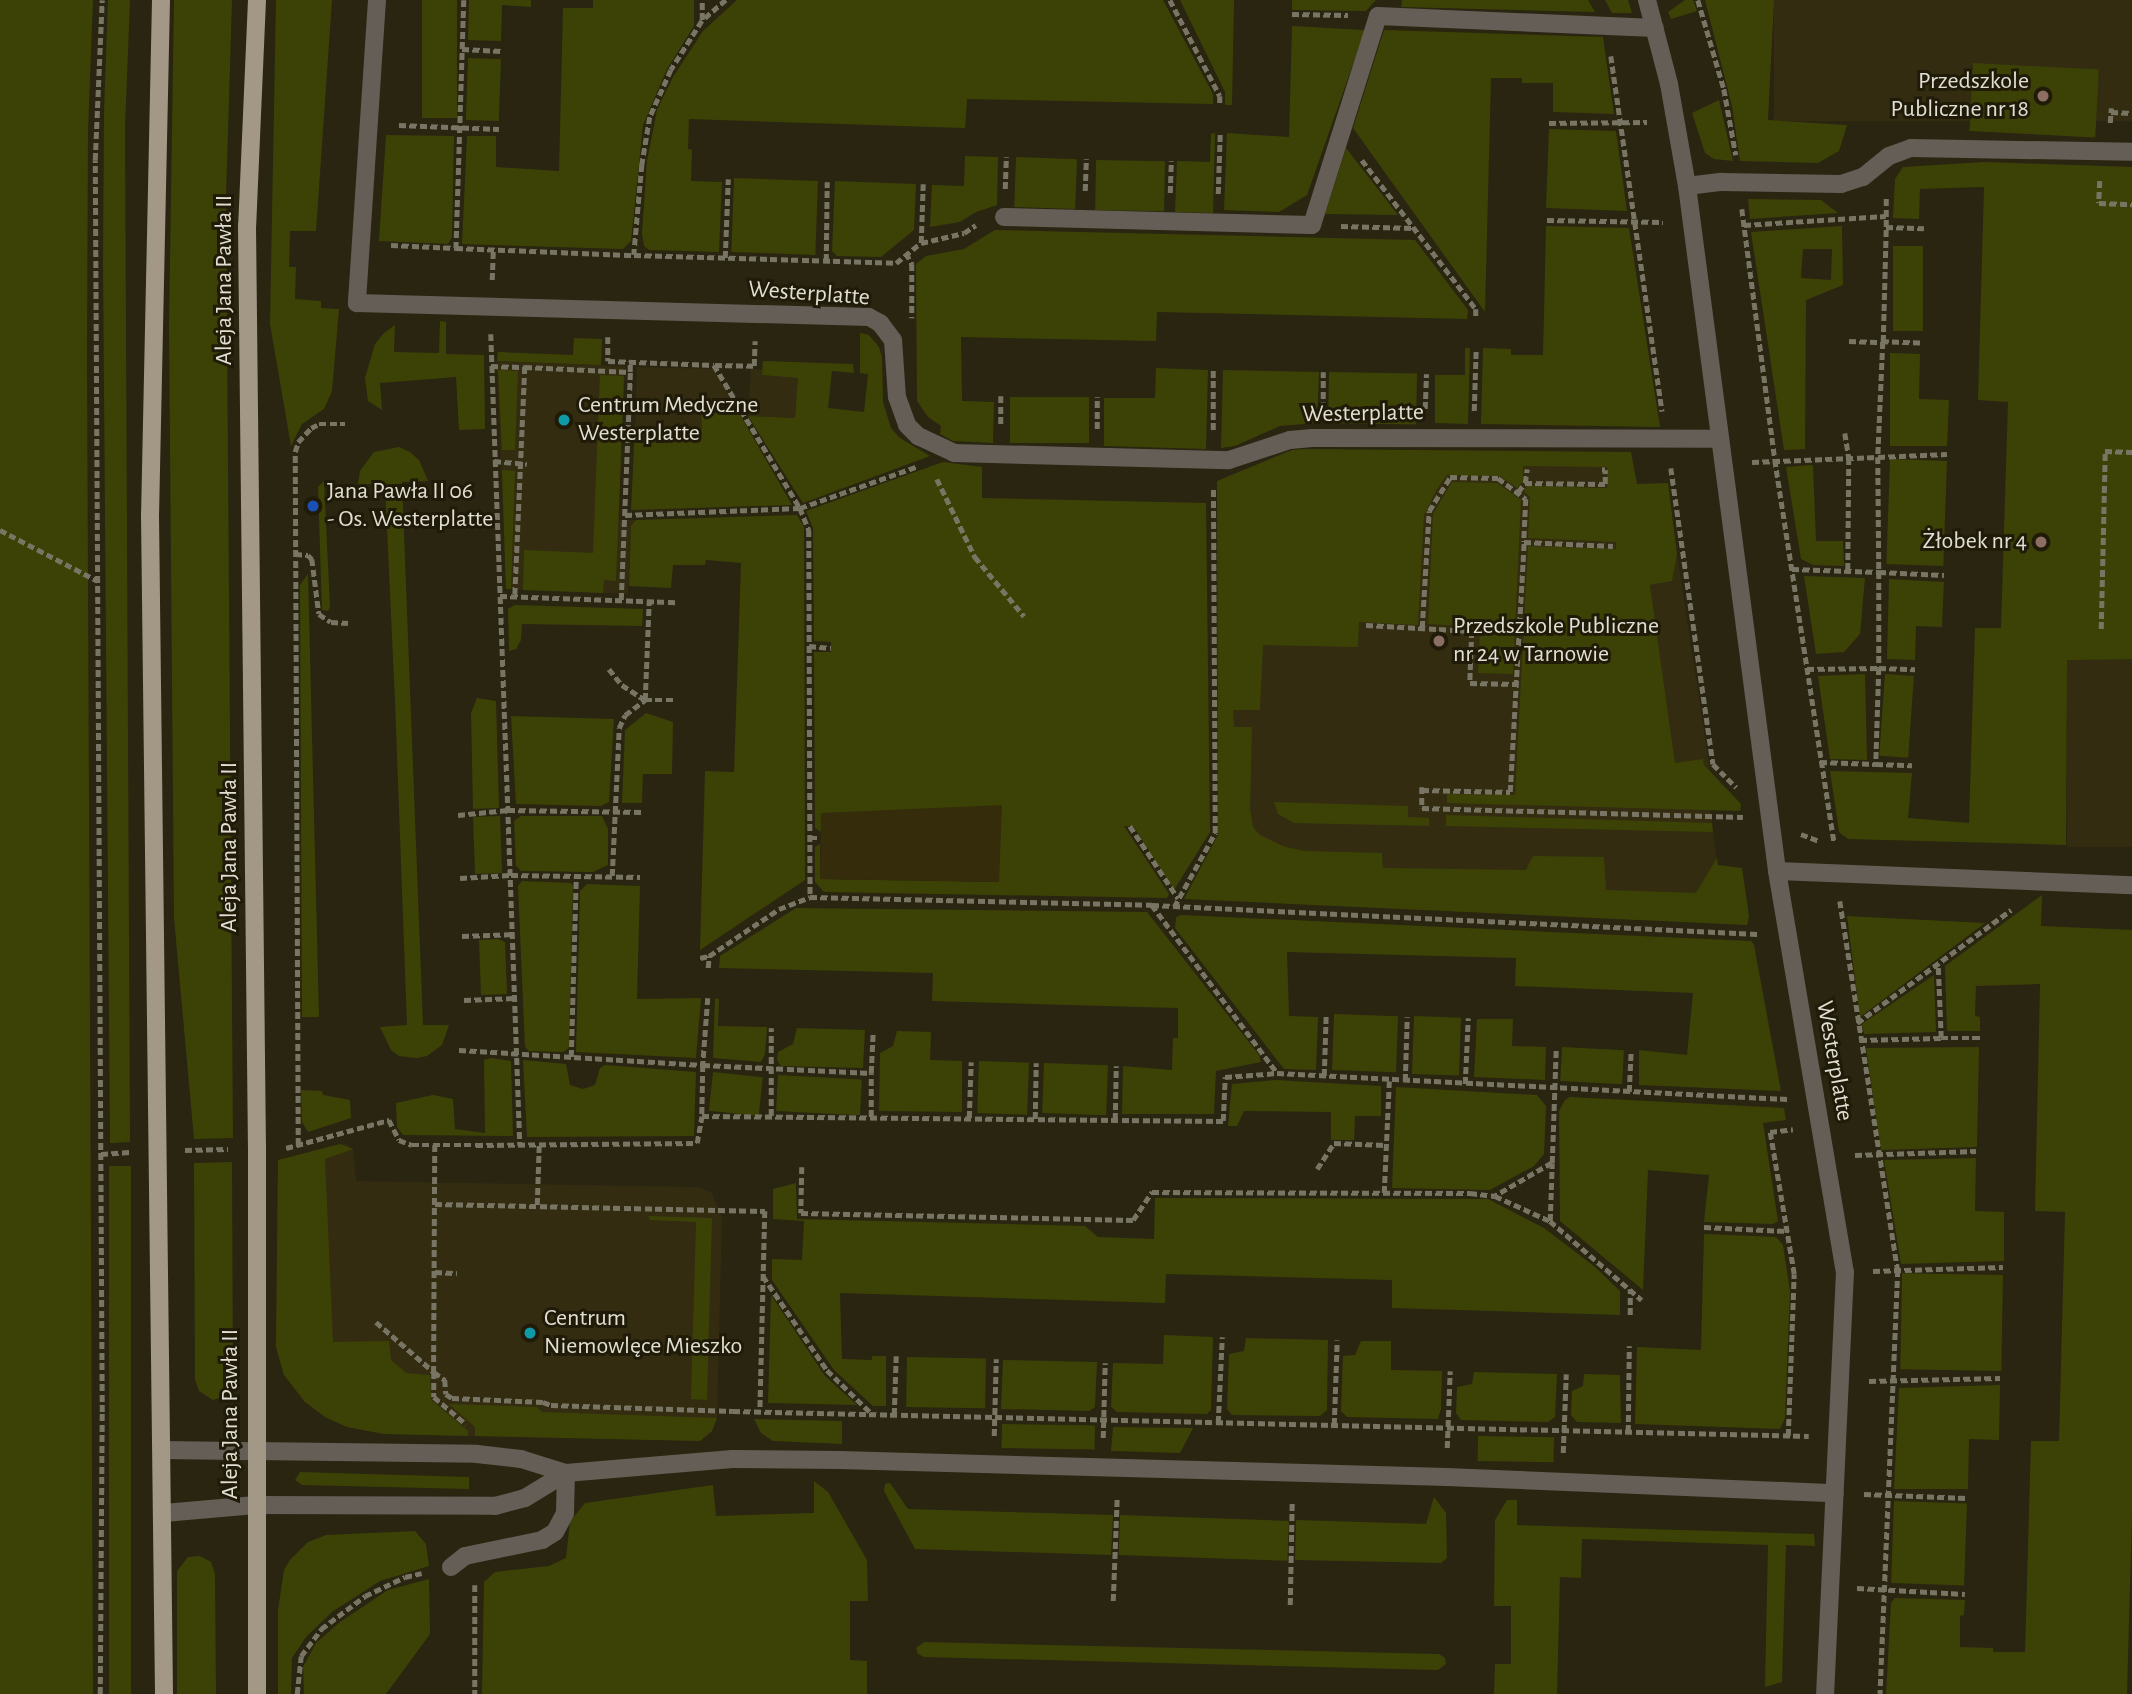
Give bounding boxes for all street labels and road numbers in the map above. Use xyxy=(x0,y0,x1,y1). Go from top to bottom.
street label: Aleja Jana Pawła II xyxy=(211,195,239,365)
street label: Westerplatte xyxy=(747,275,871,313)
street label: Westerplatte xyxy=(1302,399,1424,429)
street label: Aleja Jana Pawła II xyxy=(216,762,244,932)
street label: Westerplatte xyxy=(1809,999,1859,1123)
street label: Aleja Jana Pawła II xyxy=(217,1329,245,1499)

